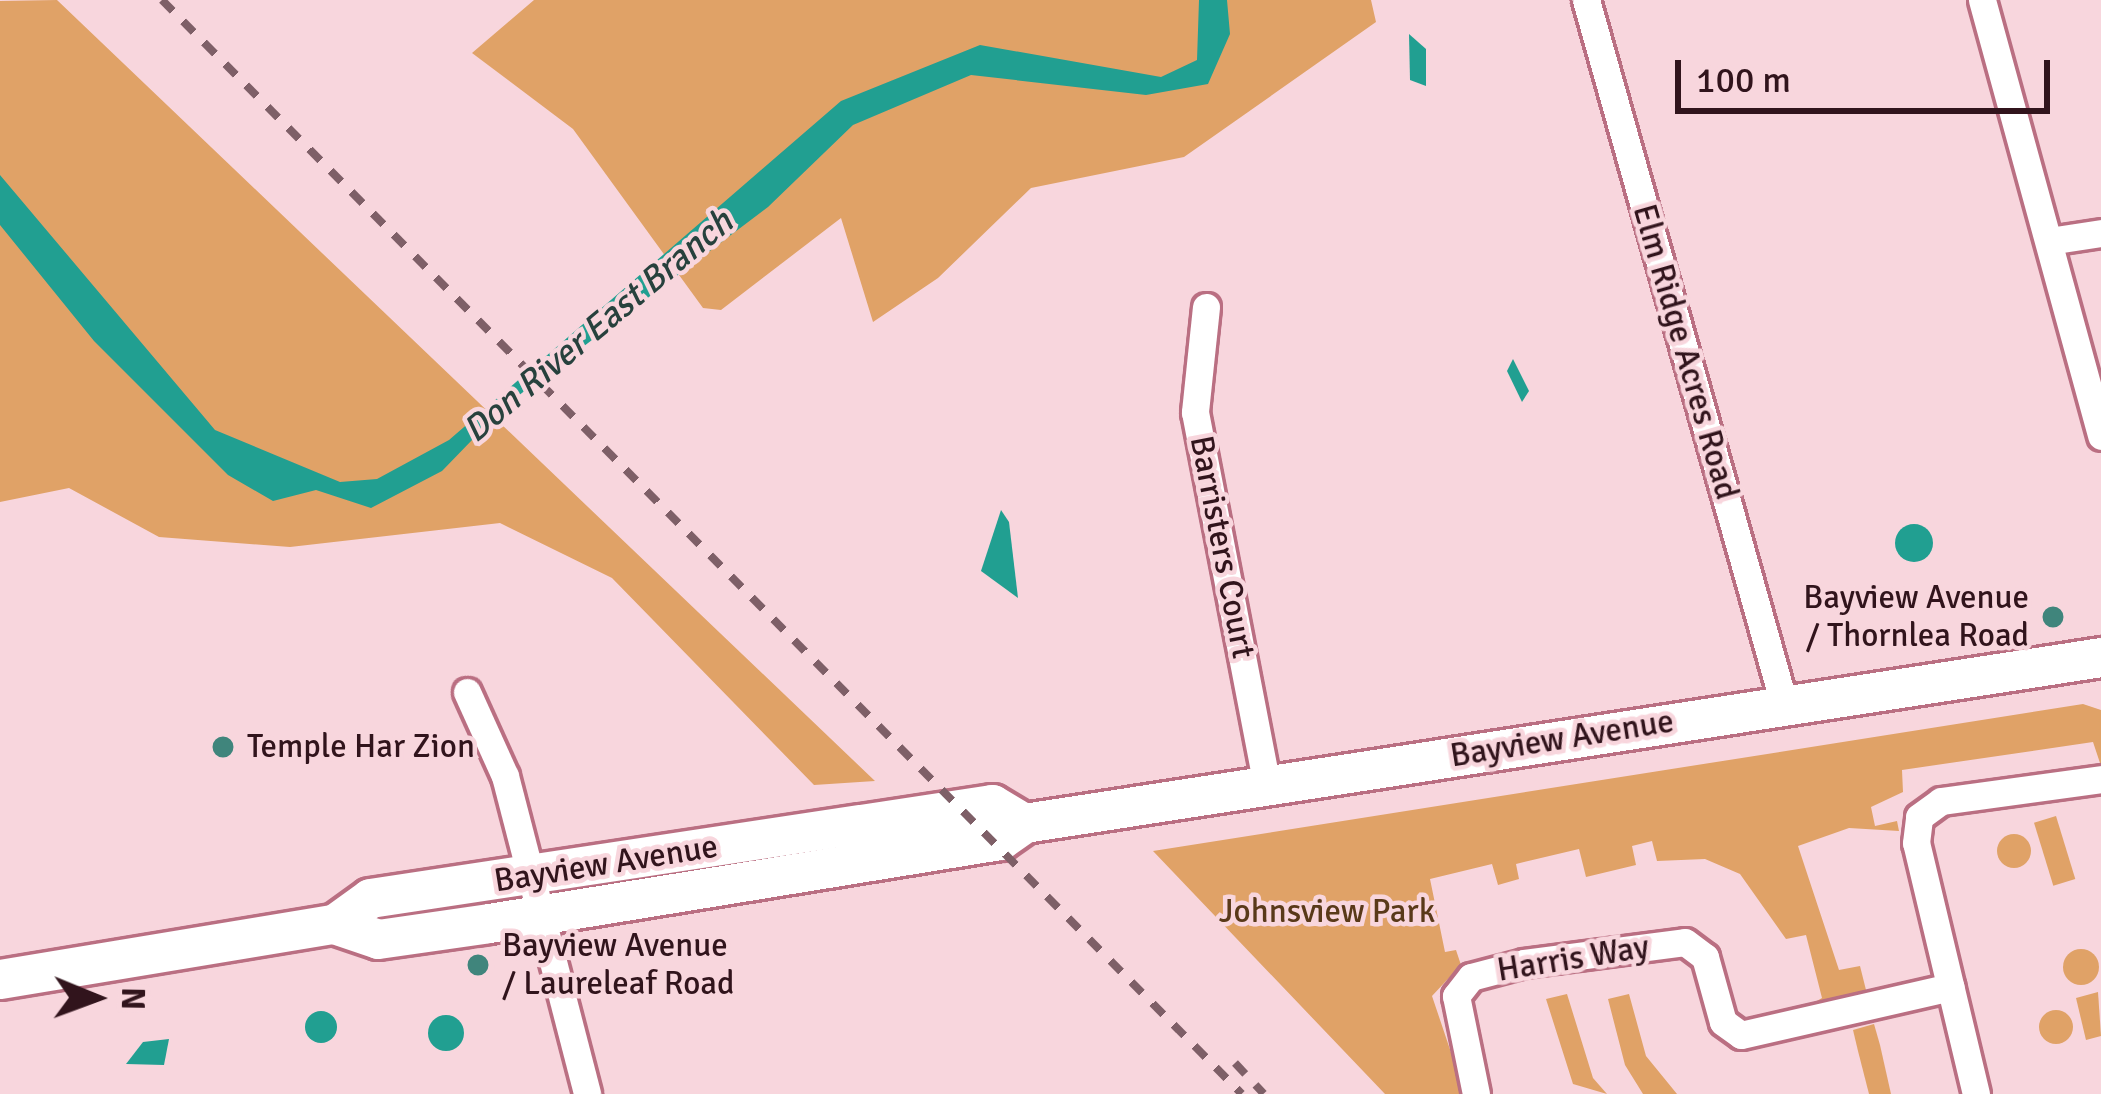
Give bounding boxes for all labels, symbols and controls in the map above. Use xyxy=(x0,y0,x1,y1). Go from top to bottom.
scale bar xyxy=(1681,36,2056,110)
text: 100 m xyxy=(1696,58,1791,103)
water label: Don River East Branch xyxy=(454,200,742,452)
street label: Elm Ridge Acres Road xyxy=(1624,200,1746,504)
street label: Barristers Court xyxy=(1181,432,1263,662)
place label: Bayview Avenue / Thornlea Road xyxy=(1803,578,2029,656)
marker: Bayview Avenue / Thornlea Road xyxy=(2040,604,2066,630)
street label: Bayview Avenue xyxy=(1447,702,1677,776)
place label: Temple Har Zion xyxy=(247,727,475,767)
marker: Temple Har Zion xyxy=(210,734,236,760)
street label: Bayview Avenue xyxy=(491,827,721,901)
park label: Johnsview Park xyxy=(1219,892,1435,932)
place label: Bayview Avenue / Laureleaf Road xyxy=(502,926,734,1004)
street label: Harris Way xyxy=(1494,927,1652,991)
north arrow xyxy=(36,938,156,1058)
marker: Bayview Avenue / Laureleaf Road xyxy=(465,952,491,978)
text: N xyxy=(112,987,153,1010)

